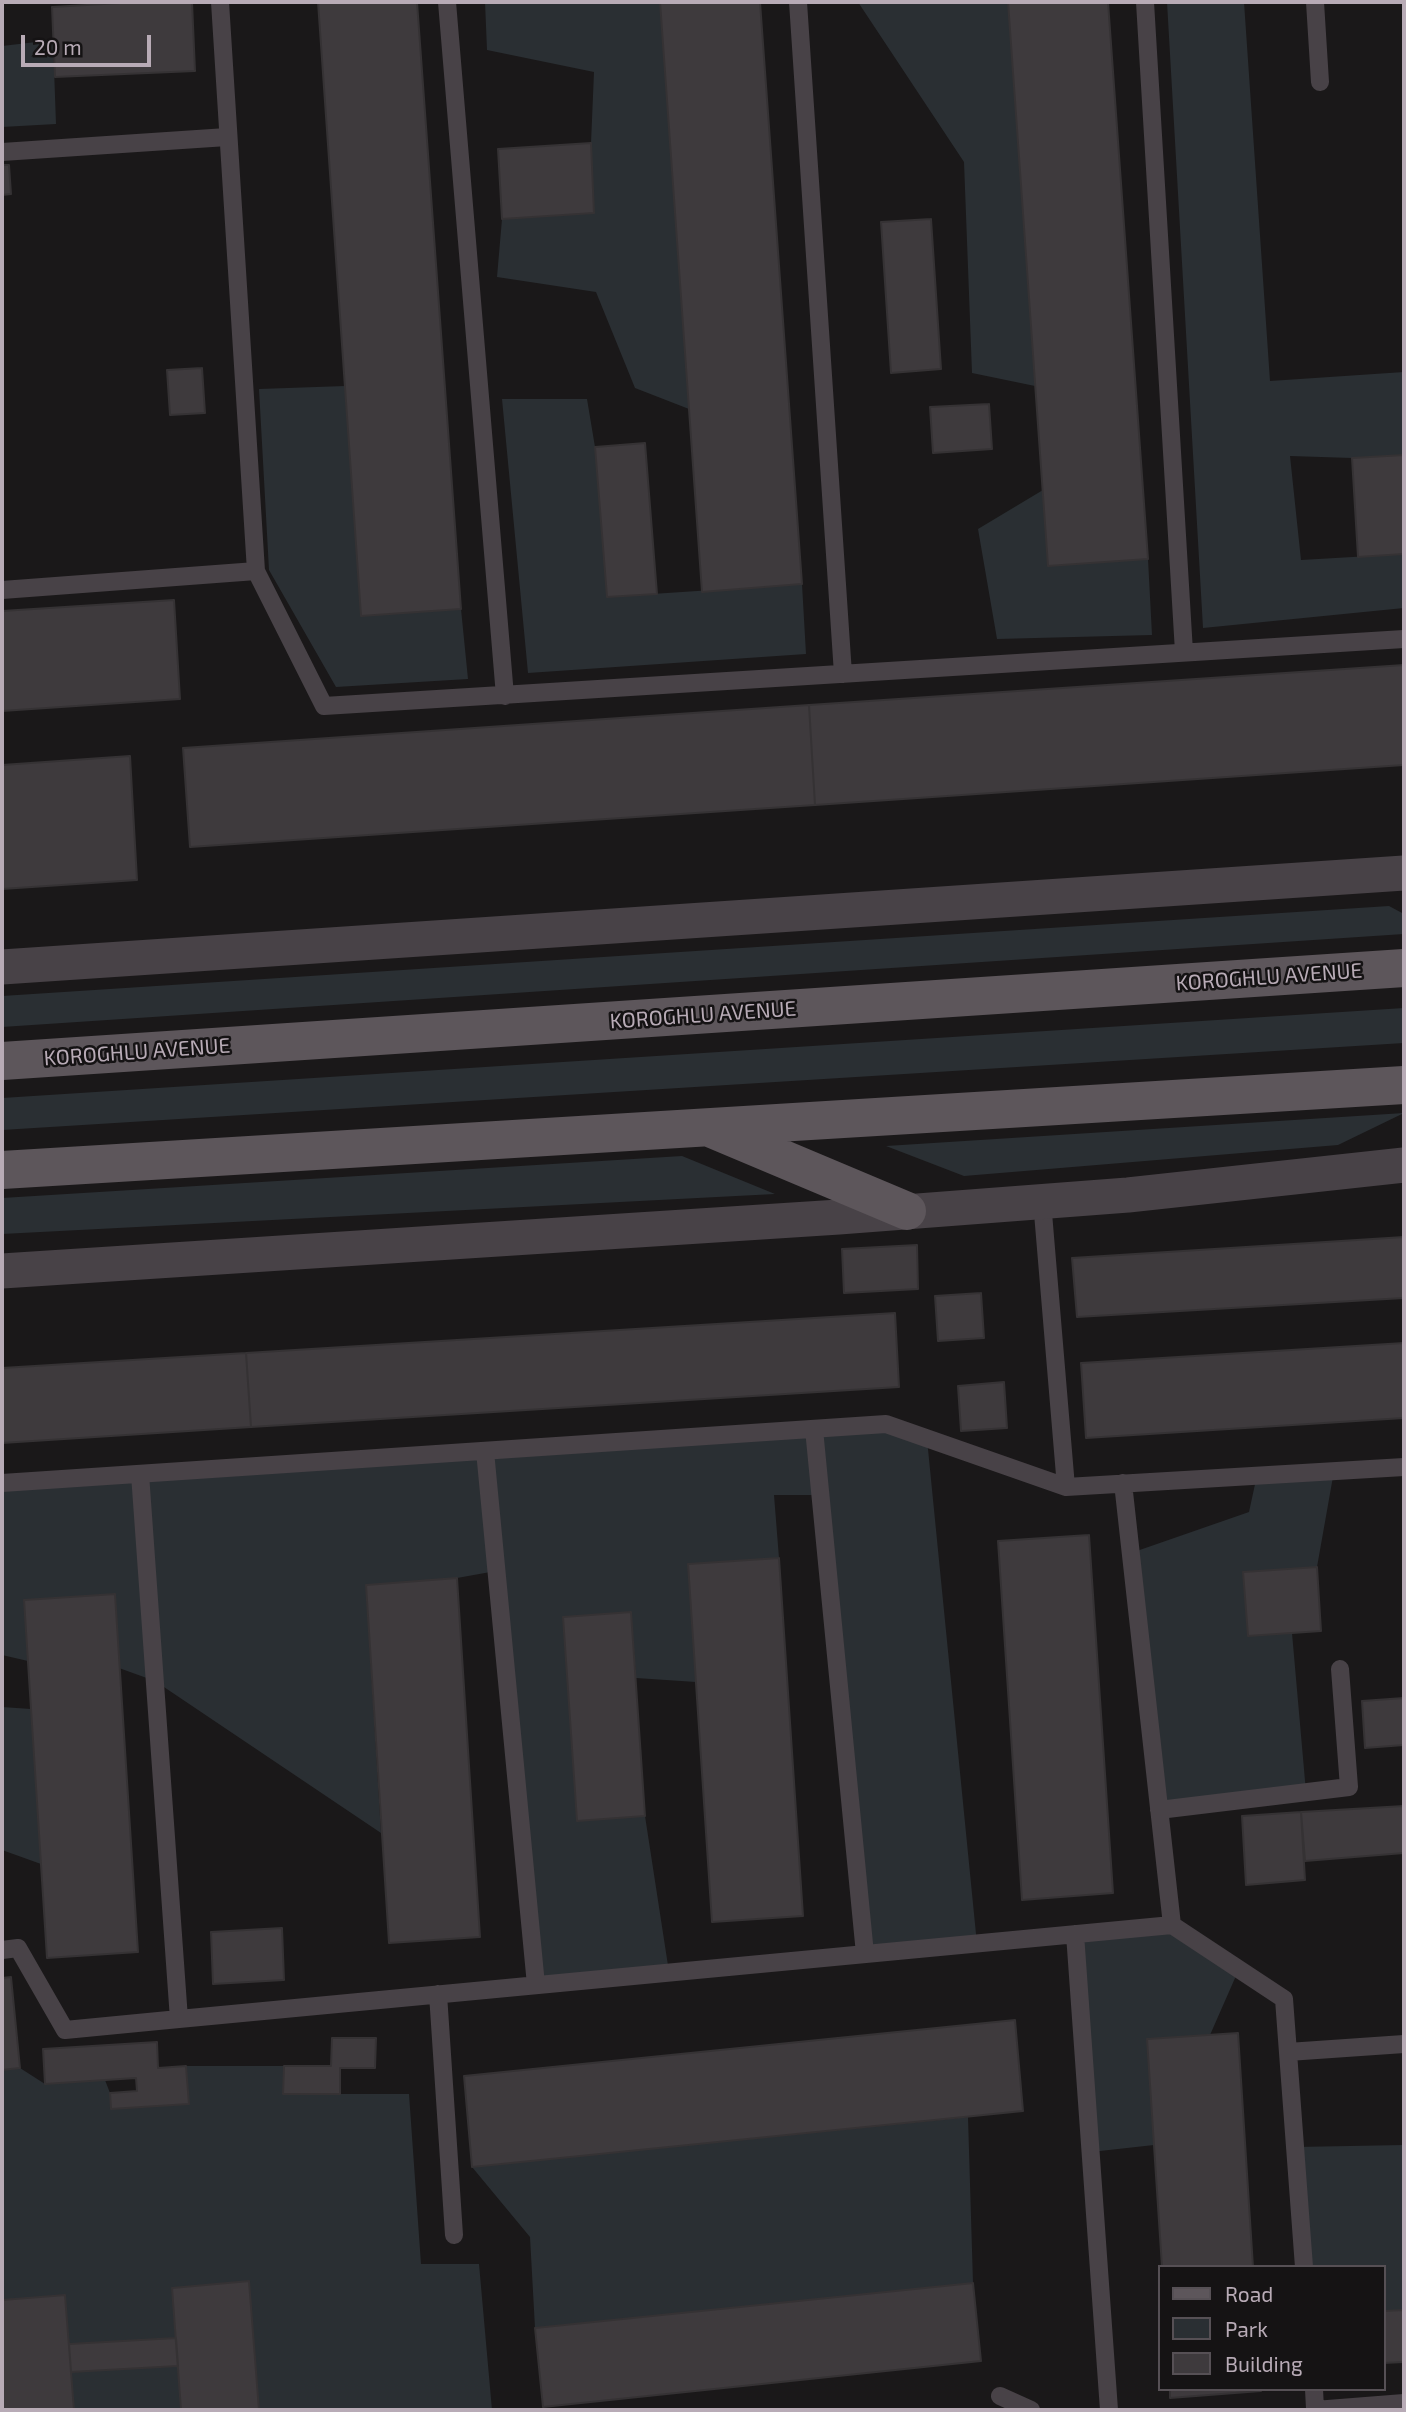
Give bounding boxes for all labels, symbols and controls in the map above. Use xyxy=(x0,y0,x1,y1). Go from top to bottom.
scale bar xyxy=(24,21,154,65)
text: 20 m xyxy=(34,34,82,59)
street label: KOROGHLU AVENUE xyxy=(1175,958,1363,996)
street label: KOROGHLU AVENUE xyxy=(609,996,797,1034)
street label: KOROGHLU AVENUE xyxy=(43,1033,231,1071)
legend xyxy=(1158,2265,1385,2391)
text: Road xyxy=(1225,2281,1273,2306)
text: Park xyxy=(1225,2316,1268,2341)
text: Building xyxy=(1225,2351,1303,2376)

